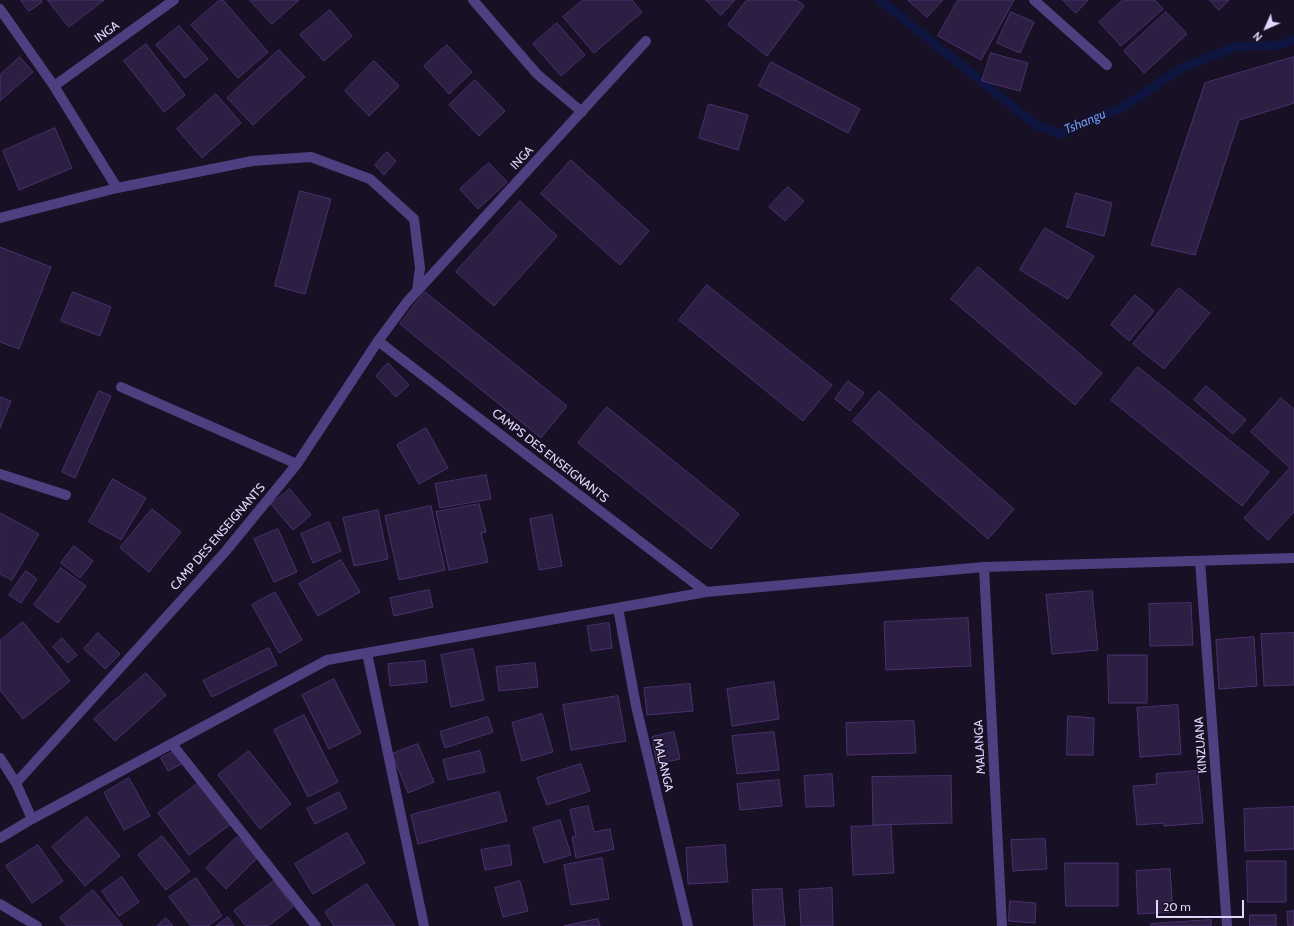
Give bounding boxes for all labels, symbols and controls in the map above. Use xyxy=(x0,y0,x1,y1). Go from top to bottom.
north arrow xyxy=(1246,8,1286,48)
street label: INGA xyxy=(92,18,122,46)
text: N xyxy=(1250,29,1265,44)
water label: Tshangu xyxy=(1062,106,1108,138)
street label: INGA xyxy=(508,143,536,173)
street label: CAMPS DES ENSEIGNANTS xyxy=(489,406,611,506)
street label: CAMP DES ENSEIGNANTS xyxy=(168,481,268,593)
street label: KINZUANA xyxy=(1192,716,1210,774)
street label: MALANGA xyxy=(971,719,989,775)
street label: MALANGA xyxy=(650,737,676,793)
scale bar xyxy=(1158,892,1246,918)
text: 20 m xyxy=(1163,899,1191,914)

